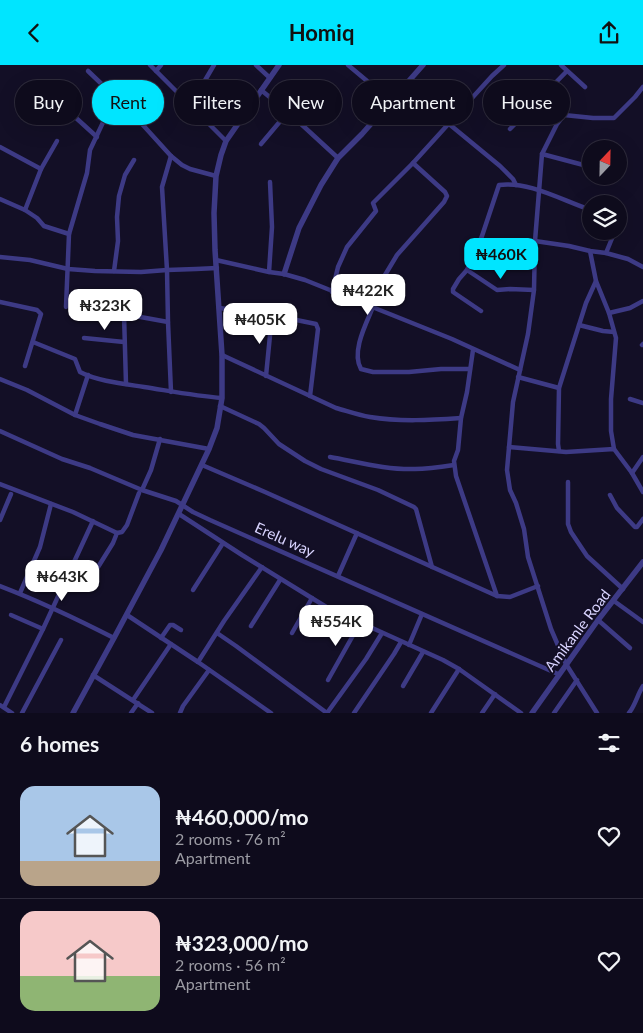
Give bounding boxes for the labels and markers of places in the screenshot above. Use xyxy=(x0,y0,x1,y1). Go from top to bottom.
pin: ₦460K xyxy=(466,237,536,280)
pin: ₦422K xyxy=(333,273,403,316)
pin: ₦323K xyxy=(70,289,140,331)
pin: ₦405K xyxy=(225,303,295,345)
pin: ₦643K xyxy=(27,559,97,602)
pin: ₦554K xyxy=(301,605,371,647)

